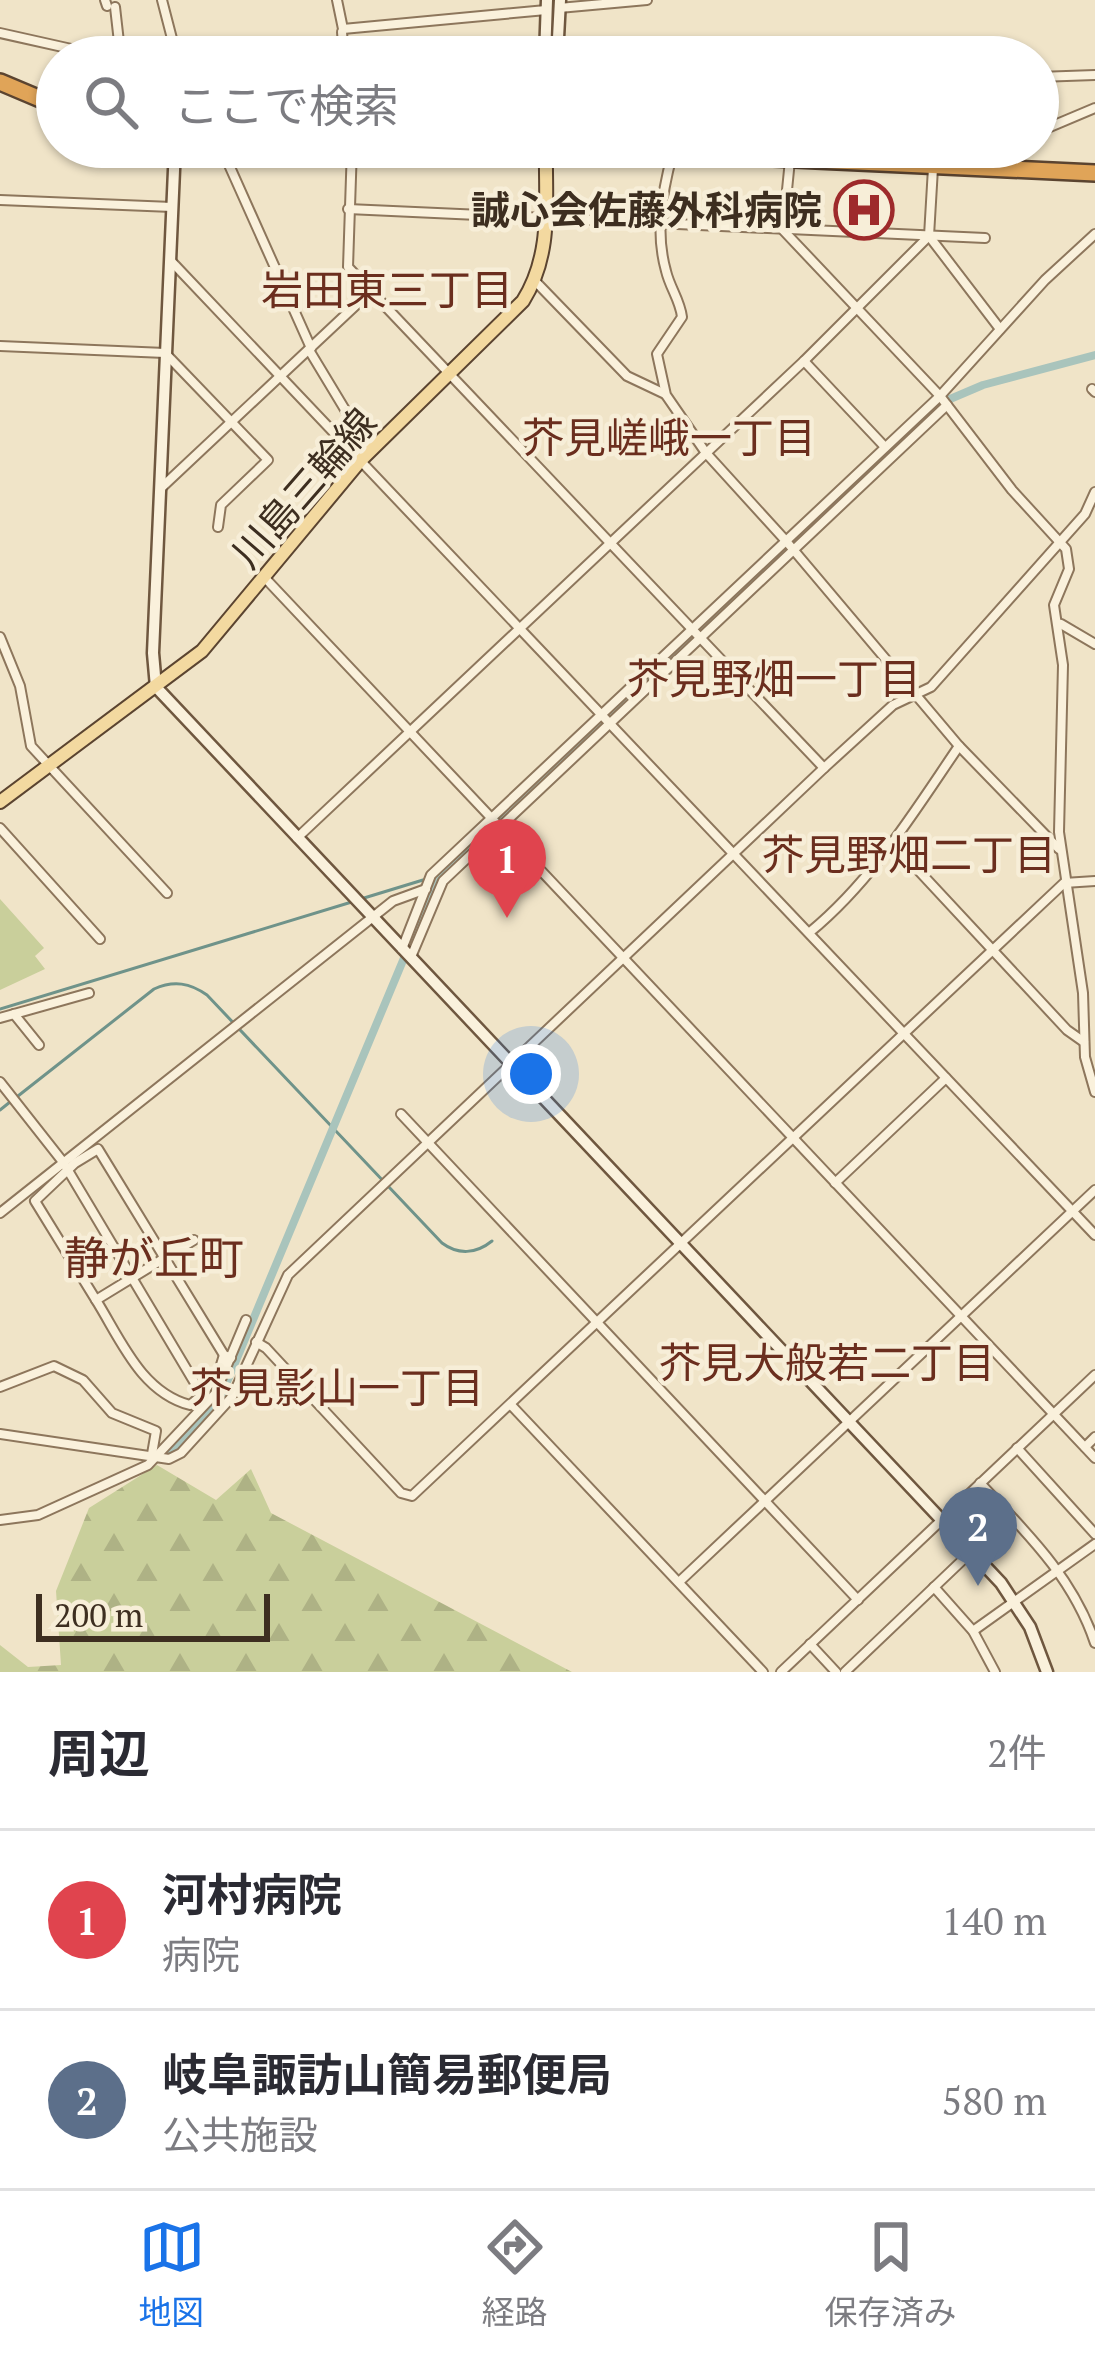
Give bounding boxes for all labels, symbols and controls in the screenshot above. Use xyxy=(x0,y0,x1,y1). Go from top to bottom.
search box xyxy=(36,36,1059,168)
icon: search xyxy=(78,69,144,135)
text: ここで検索 xyxy=(174,75,399,135)
hospital icon: 誠心会佐藤外科病院 xyxy=(833,179,895,241)
place label: 誠心会佐藤外科病院 xyxy=(471,183,822,235)
district label: 岩田東三丁目 xyxy=(261,261,513,317)
street label: 川島三輪線 xyxy=(220,397,387,578)
district label: 芥見嵯峨一丁目 xyxy=(522,409,816,465)
district label: 芥見野畑一丁目 xyxy=(627,650,921,706)
pin: 1 xyxy=(468,819,546,918)
district label: 芥見野畑二丁目 xyxy=(762,826,1056,882)
your location xyxy=(501,1044,561,1104)
district label: 静が丘町 xyxy=(64,1227,244,1287)
district label: 芥見大般若二丁目 xyxy=(659,1334,995,1390)
district label: 芥見影山一丁目 xyxy=(190,1359,484,1415)
pin: 2 xyxy=(939,1487,1017,1586)
scale bar xyxy=(36,1588,270,1641)
text: 200 m xyxy=(54,1593,143,1636)
text: 周辺 xyxy=(48,1719,150,1787)
text: 2件 xyxy=(987,1726,1047,1778)
text: 河村病院 xyxy=(162,1864,342,1924)
text: 1 xyxy=(76,1894,98,1946)
text: 140 m xyxy=(942,1894,1047,1946)
text: 病院 xyxy=(162,1928,240,1980)
text: 岐阜諏訪山簡易郵便局 xyxy=(162,2044,612,2104)
text: 2 xyxy=(76,2074,98,2126)
text: 580 m xyxy=(942,2074,1047,2126)
text: 公共施設 xyxy=(162,2108,318,2160)
tab: 地図 xyxy=(139,2214,205,2334)
tab: 経路 xyxy=(482,2214,548,2334)
tab: 保存済み xyxy=(825,2214,957,2334)

